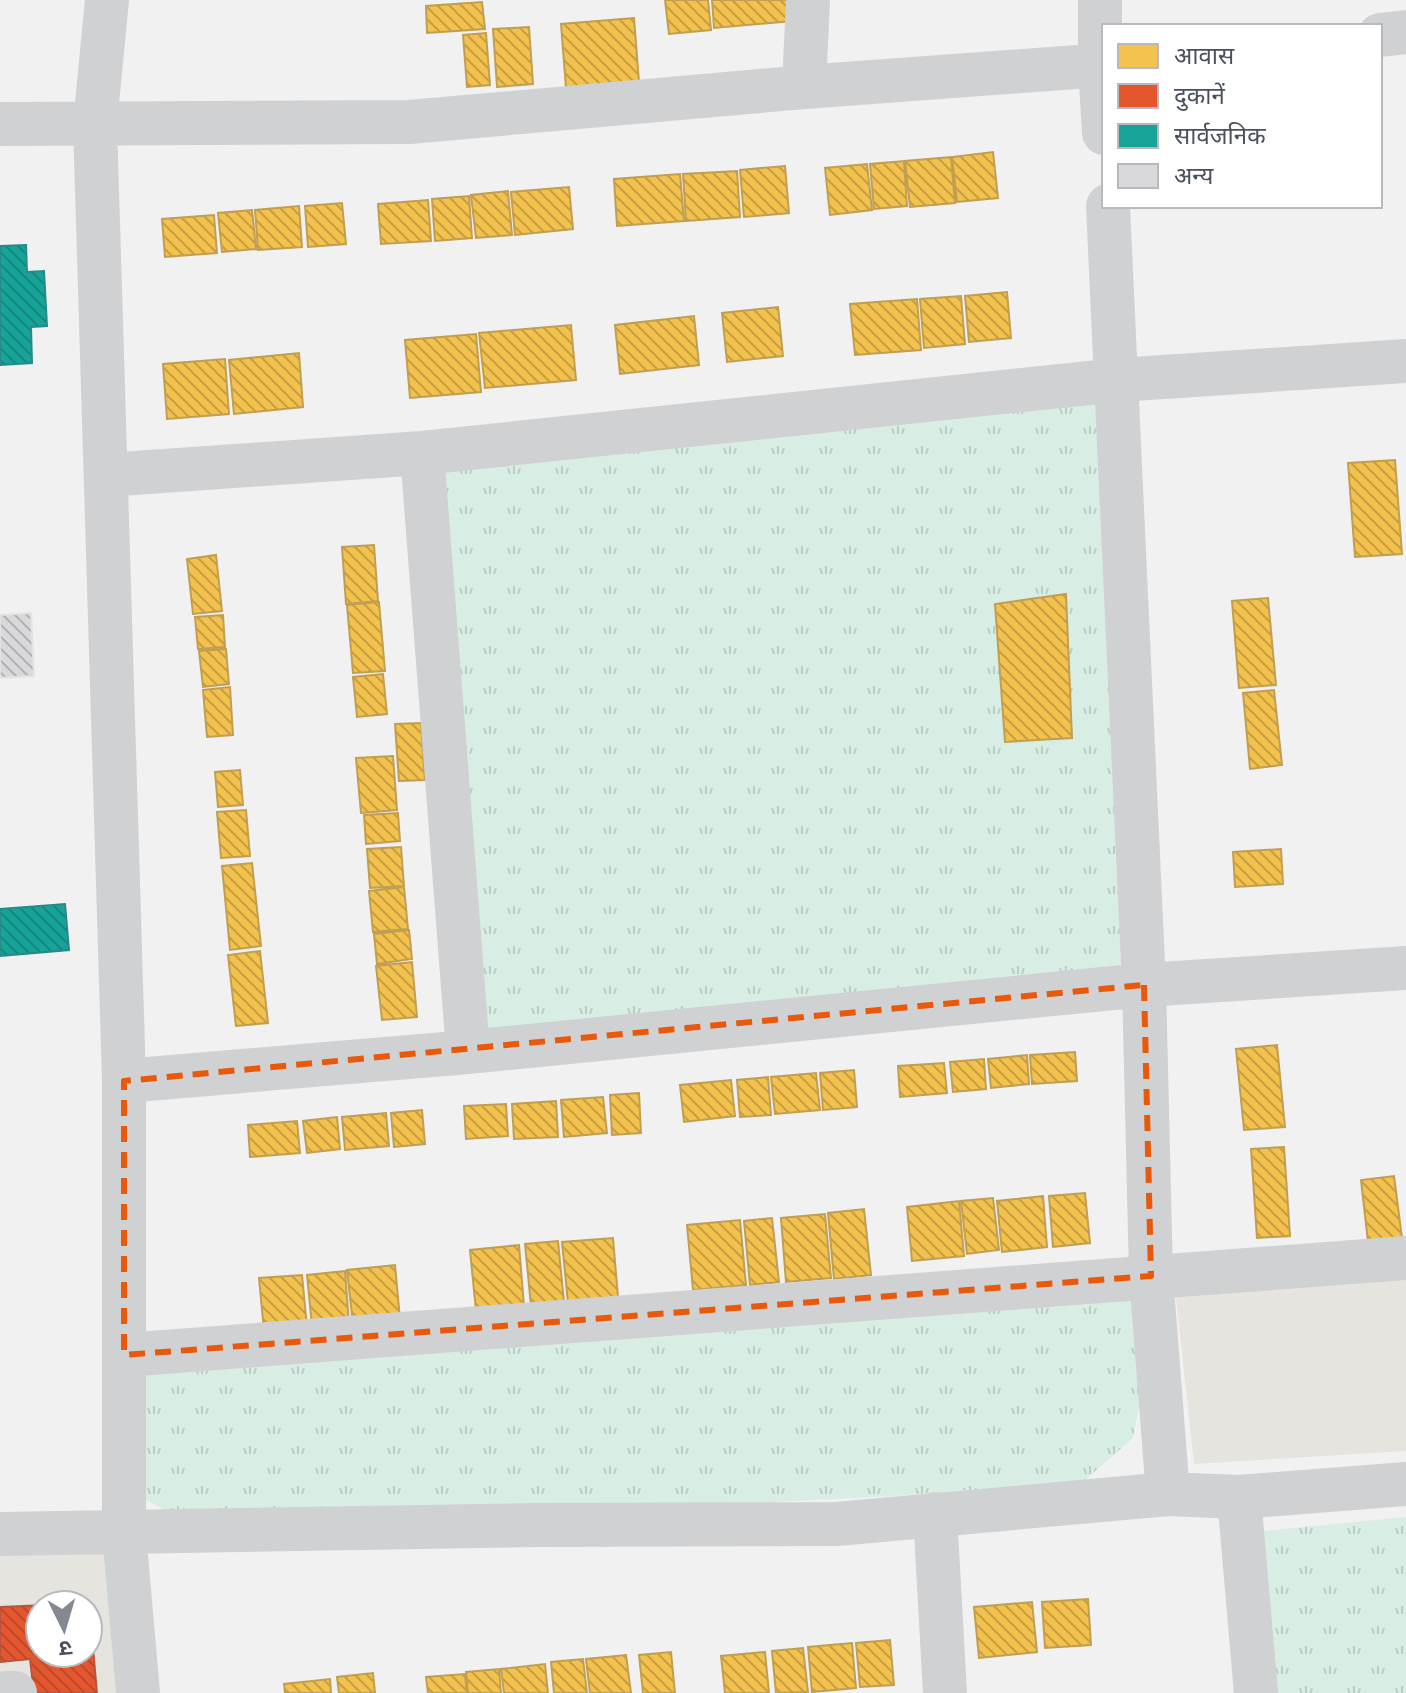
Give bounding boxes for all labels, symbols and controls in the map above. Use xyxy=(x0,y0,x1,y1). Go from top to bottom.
legend xyxy=(1102,24,1382,208)
text: आवास xyxy=(1174,41,1235,70)
text: दुकानें xyxy=(1174,81,1225,111)
text: सार्वजनिक xyxy=(1174,121,1266,150)
text: अन्य xyxy=(1174,161,1214,190)
north arrow xyxy=(24,1589,104,1669)
text: उ xyxy=(57,1634,73,1663)

